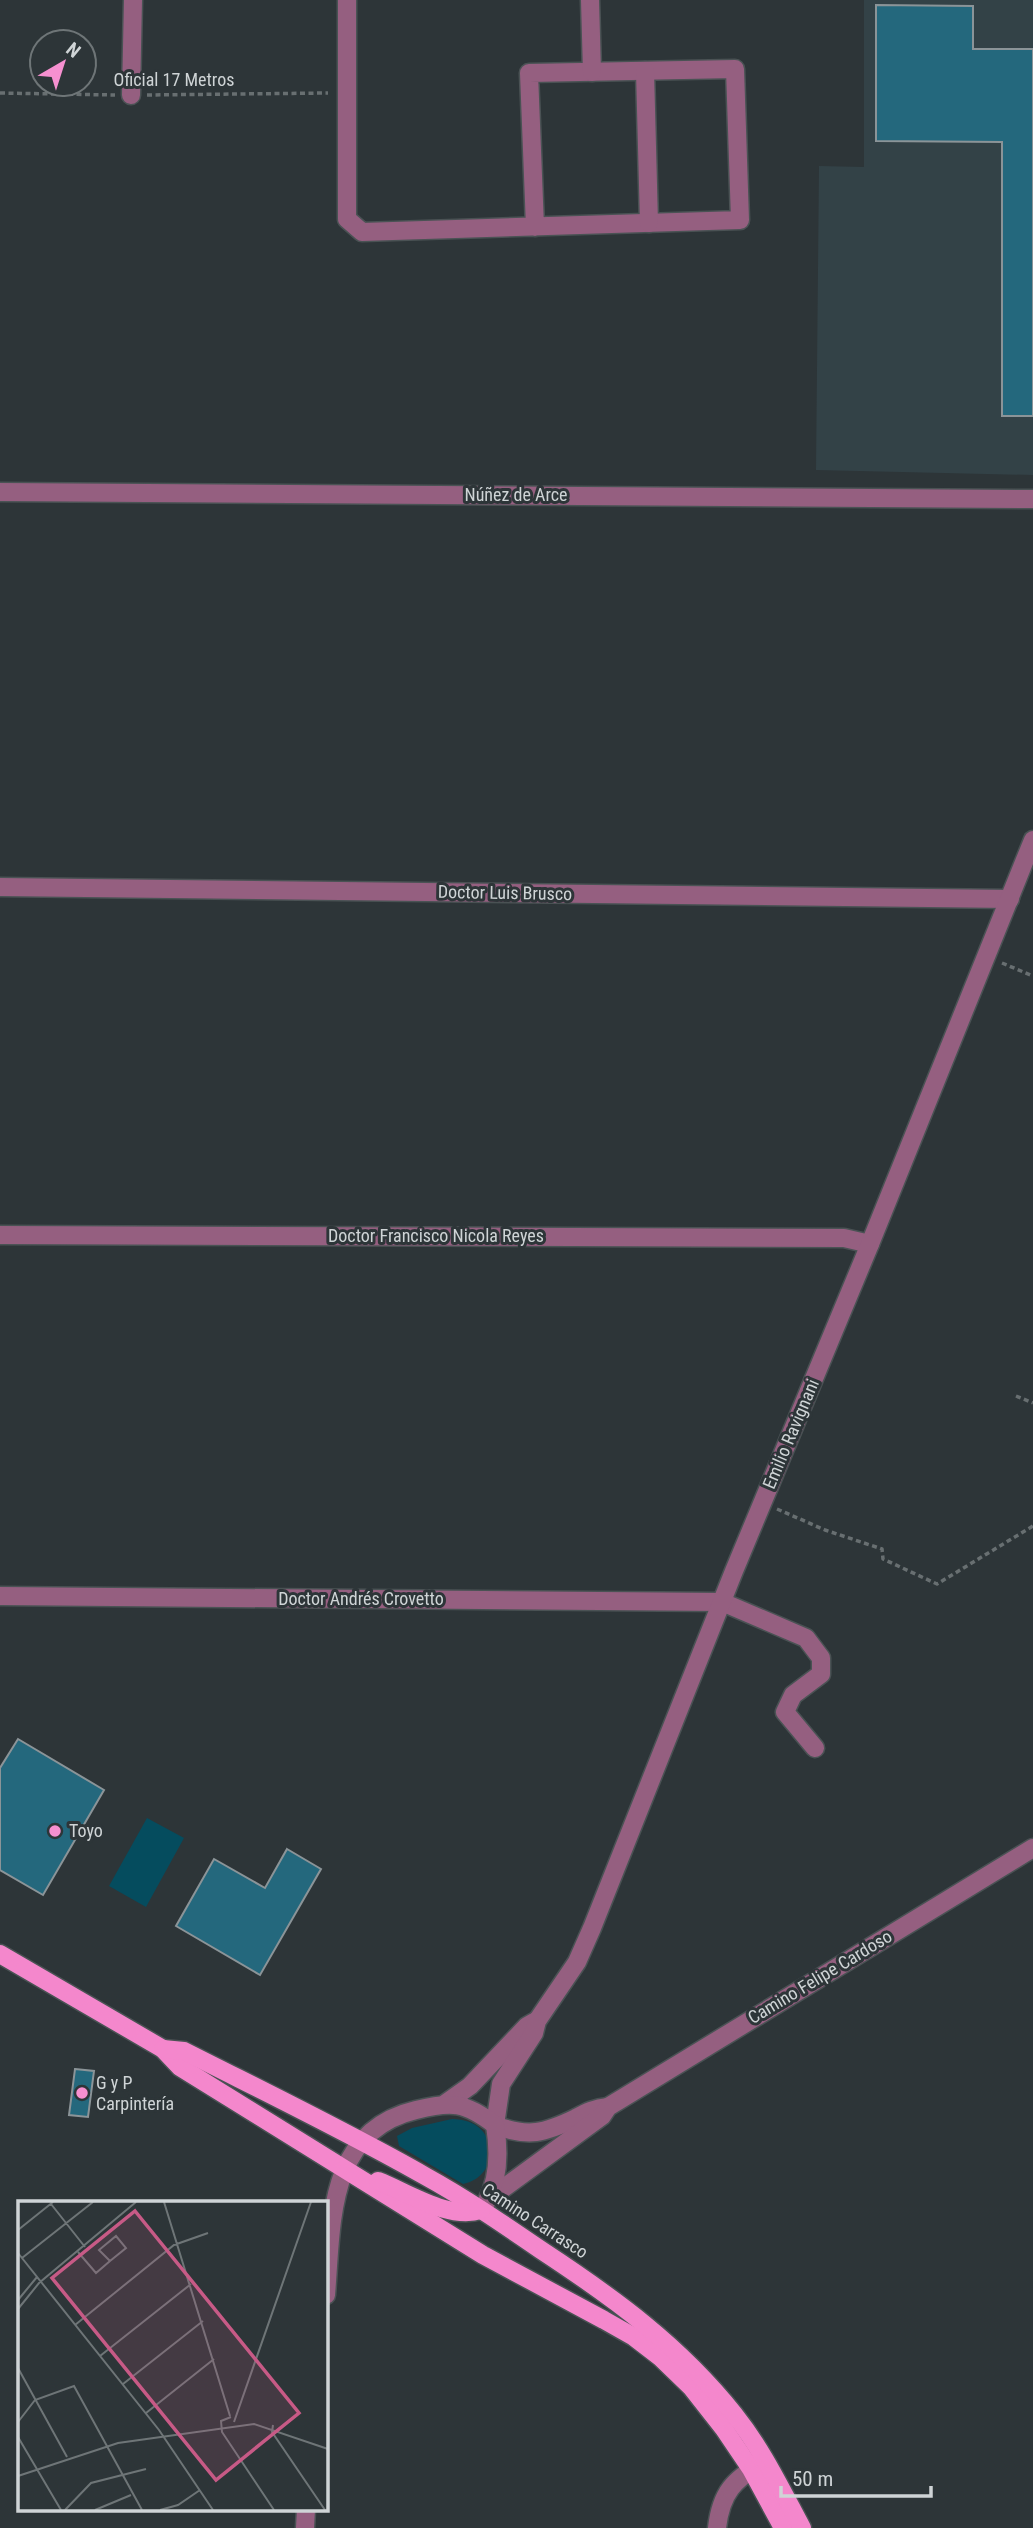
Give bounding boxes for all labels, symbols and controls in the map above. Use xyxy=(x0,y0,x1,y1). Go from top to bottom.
north arrow xyxy=(28,28,98,98)
text: N xyxy=(62,38,85,63)
street label: Oficial 17 Metros xyxy=(114,69,234,90)
street label: Núñez de Arce xyxy=(465,484,568,505)
street label: Doctor Luis Brusco xyxy=(438,881,572,904)
street label: Doctor Francisco Nicola Reyes xyxy=(328,1225,544,1246)
street label: Emilio Ravignani xyxy=(758,1376,823,1492)
street label: Doctor Andrés Crovetto xyxy=(278,1588,444,1609)
place label: Toyo xyxy=(69,1820,103,1841)
marker: Toyo xyxy=(47,1823,63,1839)
street label: Camino Felipe Cardoso xyxy=(744,1925,896,2028)
place label: G y P Carpintería xyxy=(96,2072,174,2114)
marker: G y P Carpintería xyxy=(74,2085,90,2101)
street label: Camino Carrasco xyxy=(478,2179,592,2263)
inset map xyxy=(18,2201,327,2510)
scale bar xyxy=(781,2454,932,2498)
text: 50 m xyxy=(792,2467,833,2491)

